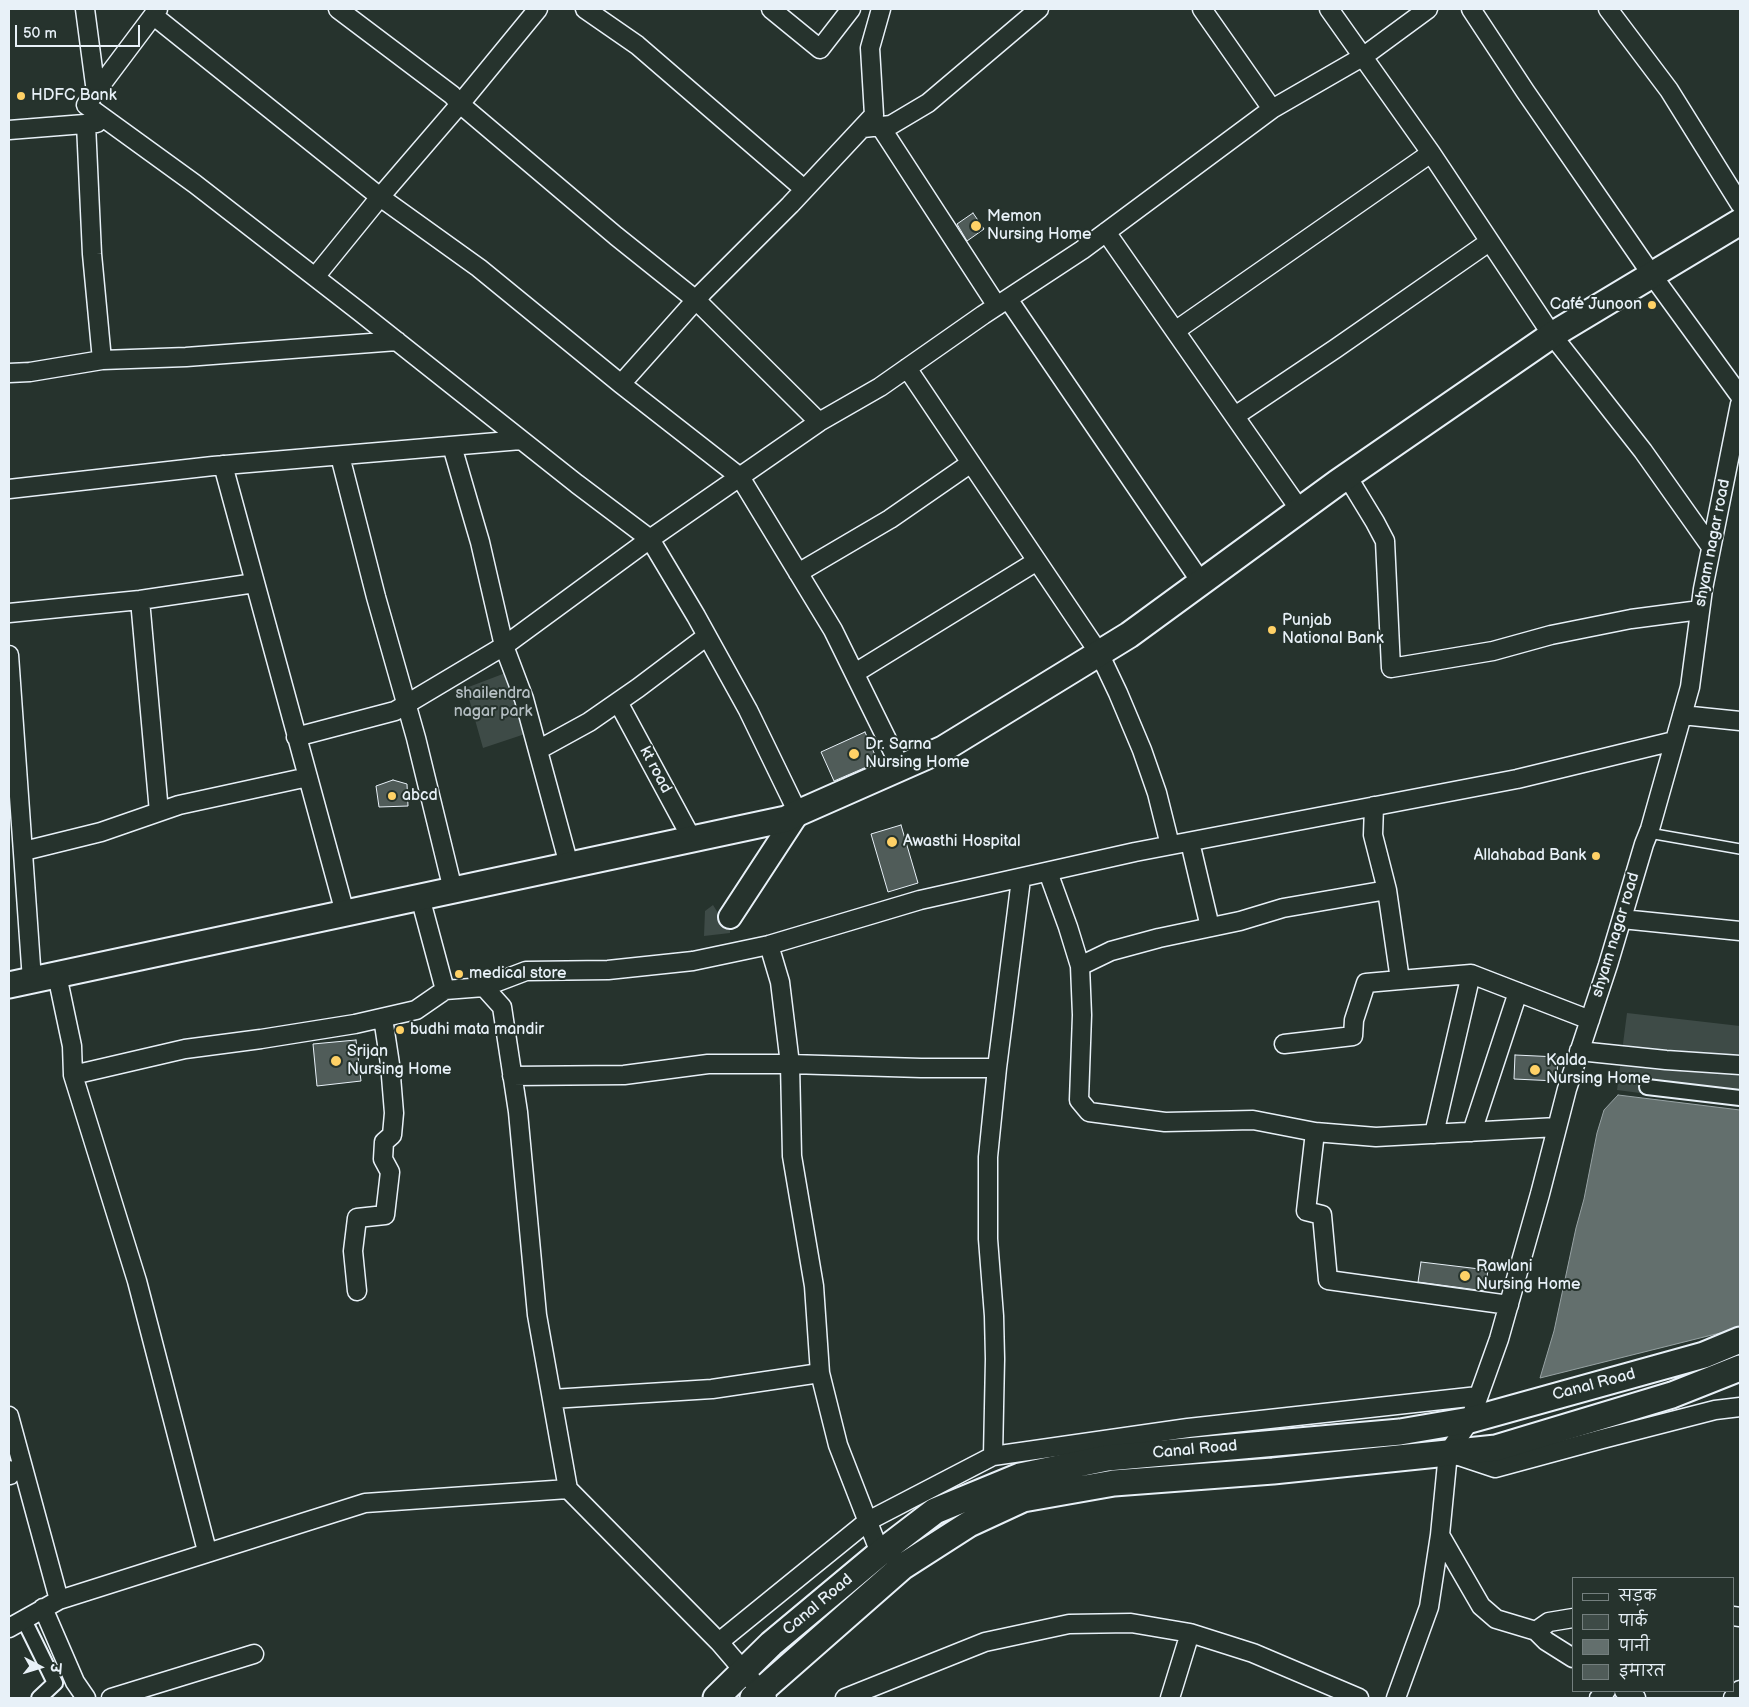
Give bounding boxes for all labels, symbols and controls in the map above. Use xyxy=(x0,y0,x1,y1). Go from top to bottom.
scale bar xyxy=(18,15,142,47)
text: 50 m xyxy=(23,24,57,43)
place label: HDFC Bank xyxy=(31,86,116,106)
marker: HDFC Bank xyxy=(15,90,27,102)
place label: Memon Nursing Home xyxy=(987,207,1091,245)
marker: Memon Nursing Home xyxy=(969,219,983,233)
place label: Café Junoon xyxy=(1550,295,1642,315)
marker: Café Junoon xyxy=(1646,299,1658,311)
street label: shyam nagar road xyxy=(1691,478,1735,608)
place label: Punjab National Bank xyxy=(1282,611,1384,649)
marker: Punjab National Bank xyxy=(1266,624,1278,636)
park label: shailendra nagar park xyxy=(454,684,532,722)
place label: Dr. Sarna Nursing Home xyxy=(865,735,969,773)
street label: kt road xyxy=(635,743,675,797)
marker: Dr. Sarna Nursing Home xyxy=(847,747,861,761)
place label: abcd xyxy=(402,786,438,806)
marker: abcd xyxy=(386,790,398,802)
place label: Awasthi Hospital xyxy=(903,832,1021,852)
marker: Awasthi Hospital xyxy=(885,835,899,849)
place label: Allahabad Bank xyxy=(1474,846,1586,866)
marker: Allahabad Bank xyxy=(1590,850,1602,862)
street label: shyam nagar road xyxy=(1588,870,1644,1000)
place label: medical store xyxy=(469,964,566,984)
marker: medical store xyxy=(453,968,465,980)
place label: budhi mata mandir xyxy=(410,1020,544,1040)
marker: budhi mata mandir xyxy=(394,1024,406,1036)
place label: Srijan Nursing Home xyxy=(347,1042,451,1080)
place label: Kalda Nursing Home xyxy=(1546,1051,1650,1089)
marker: Srijan Nursing Home xyxy=(329,1054,343,1068)
marker: Kalda Nursing Home xyxy=(1528,1063,1542,1077)
place label: Rawlani Nursing Home xyxy=(1476,1257,1580,1295)
marker: Rawlani Nursing Home xyxy=(1458,1269,1472,1283)
street label: Canal Road xyxy=(1550,1365,1638,1405)
street label: Canal Road xyxy=(1152,1437,1238,1463)
street label: Canal Road xyxy=(779,1570,857,1640)
legend xyxy=(1572,1577,1734,1692)
text: सड़क xyxy=(1619,1587,1656,1606)
text: पार्क xyxy=(1619,1612,1647,1631)
text: पानी xyxy=(1619,1637,1650,1656)
north arrow xyxy=(15,1642,65,1692)
text: इमारत xyxy=(1619,1662,1665,1681)
text: उ xyxy=(47,1663,64,1674)

